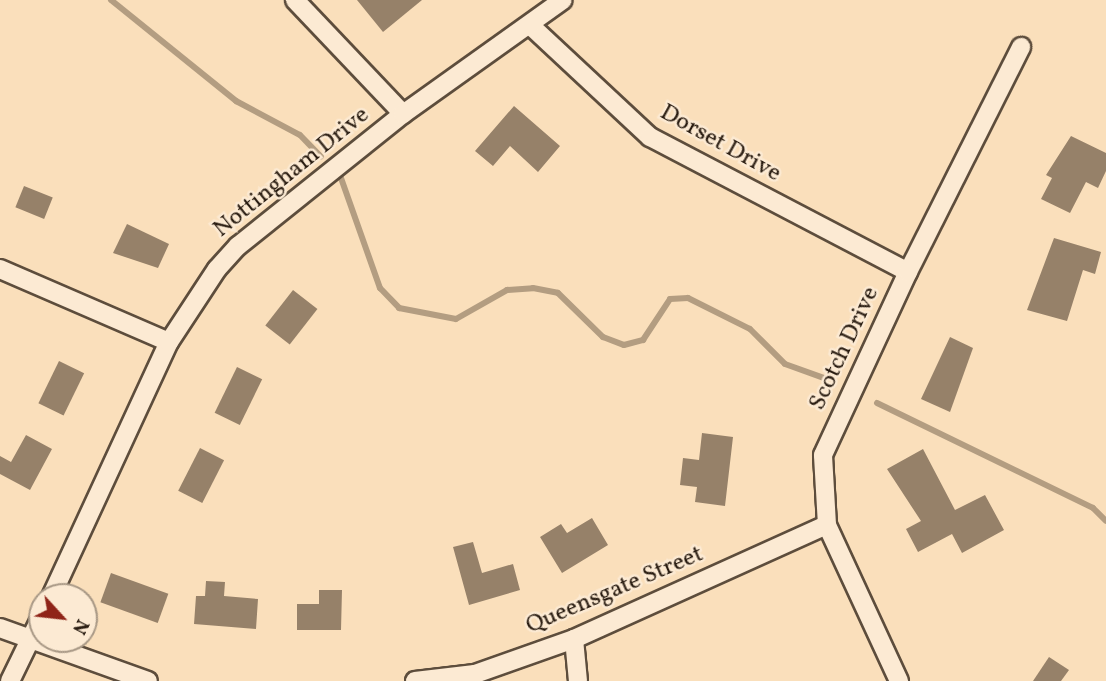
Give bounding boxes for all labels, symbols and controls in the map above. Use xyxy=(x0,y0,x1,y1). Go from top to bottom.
street label: Dorset Drive xyxy=(654,99,786,189)
street label: Nottingham Drive xyxy=(208,101,376,245)
street label: Scotch Drive xyxy=(804,283,886,415)
street label: Queensgate Street xyxy=(522,541,708,641)
north arrow xyxy=(28,583,98,653)
text: N xyxy=(65,615,95,639)

